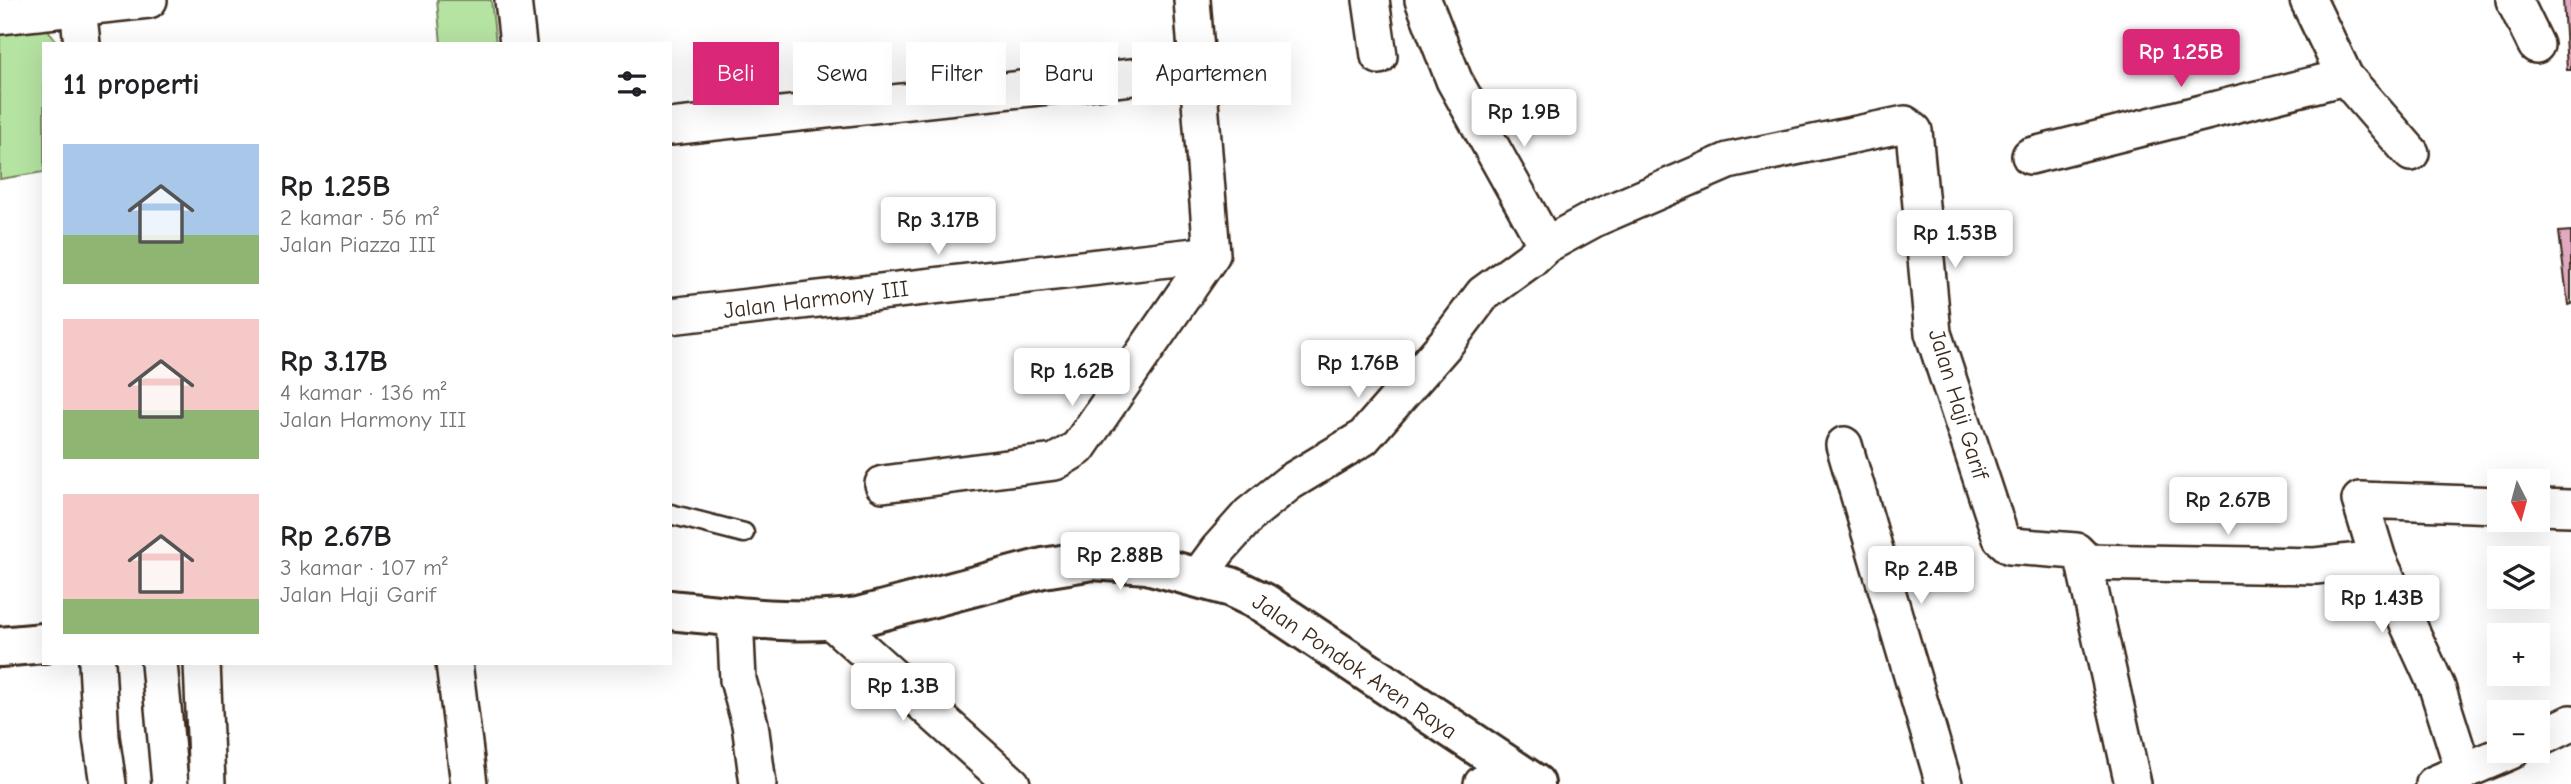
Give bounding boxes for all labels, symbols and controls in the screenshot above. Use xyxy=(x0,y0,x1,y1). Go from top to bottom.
pin: Rp 1.25B xyxy=(2109,29,2253,89)
text: Rp 1.25B xyxy=(2139,38,2223,65)
chip: Beli xyxy=(693,42,779,105)
chip: Sewa xyxy=(793,42,892,105)
chip: Filter xyxy=(906,42,1006,105)
chip: Baru xyxy=(1020,42,1118,105)
chip: Apartemen xyxy=(1132,42,1291,105)
icon: filters xyxy=(613,65,651,103)
text: 11 properti xyxy=(63,67,200,102)
pin: Rp 1.9B xyxy=(1459,90,1589,149)
text: Rp 1.9B xyxy=(1488,98,1560,125)
text: Rp 1.25B xyxy=(280,169,390,204)
icon: home xyxy=(119,172,203,256)
pin: Rp 3.17B xyxy=(866,198,1010,257)
text: 2 kamar · 56 m² xyxy=(280,204,439,231)
text: Rp 3.17B xyxy=(897,206,979,233)
pin: Rp 1.53B xyxy=(1883,210,2027,270)
text: Rp 1.53B xyxy=(1913,219,1997,246)
text: Jalan Piazza III xyxy=(280,231,436,258)
street label: Jalan Harmony III xyxy=(722,275,910,324)
street label: Jalan Haji Garif xyxy=(1923,326,1995,484)
pin: Rp 1.76B xyxy=(1286,340,1430,400)
text: Rp 3.17B xyxy=(280,344,388,379)
icon: home xyxy=(119,347,203,431)
pin: Rp 1.62B xyxy=(1000,348,1144,408)
text: Rp 1.76B xyxy=(1317,349,1399,376)
text: Rp 1.62B xyxy=(1030,357,1114,384)
text: 4 kamar · 136 m² xyxy=(280,379,446,406)
text: Jalan Harmony III xyxy=(280,406,466,433)
north arrow xyxy=(2487,469,2550,532)
map controls xyxy=(2487,469,2550,763)
pin: Rp 2.67B xyxy=(2156,477,2300,537)
text: Rp 2.67B xyxy=(2185,486,2271,513)
text: Rp 2.67B xyxy=(280,519,392,554)
icon: home xyxy=(119,522,203,606)
pin: Rp 2.88B xyxy=(1048,532,1192,592)
text: Rp 2.88B xyxy=(1077,541,1163,568)
pin: Rp 2.4B xyxy=(1856,546,1986,606)
button: layers xyxy=(2487,546,2550,609)
text: 3 kamar · 107 m² xyxy=(280,554,448,581)
text: Rp 2.4B xyxy=(1884,555,1958,582)
pin: Rp 1.43B xyxy=(2310,576,2454,635)
text: Jalan Haji Garif xyxy=(280,581,436,608)
text: Rp 1.43B xyxy=(2341,584,2423,611)
street label: Jalan Pondok Aren Raya xyxy=(1247,588,1462,745)
button: + xyxy=(2487,623,2550,686)
pin: Rp 1.3B xyxy=(838,664,968,723)
text: Rp 1.3B xyxy=(867,672,939,699)
button: − xyxy=(2487,700,2550,763)

